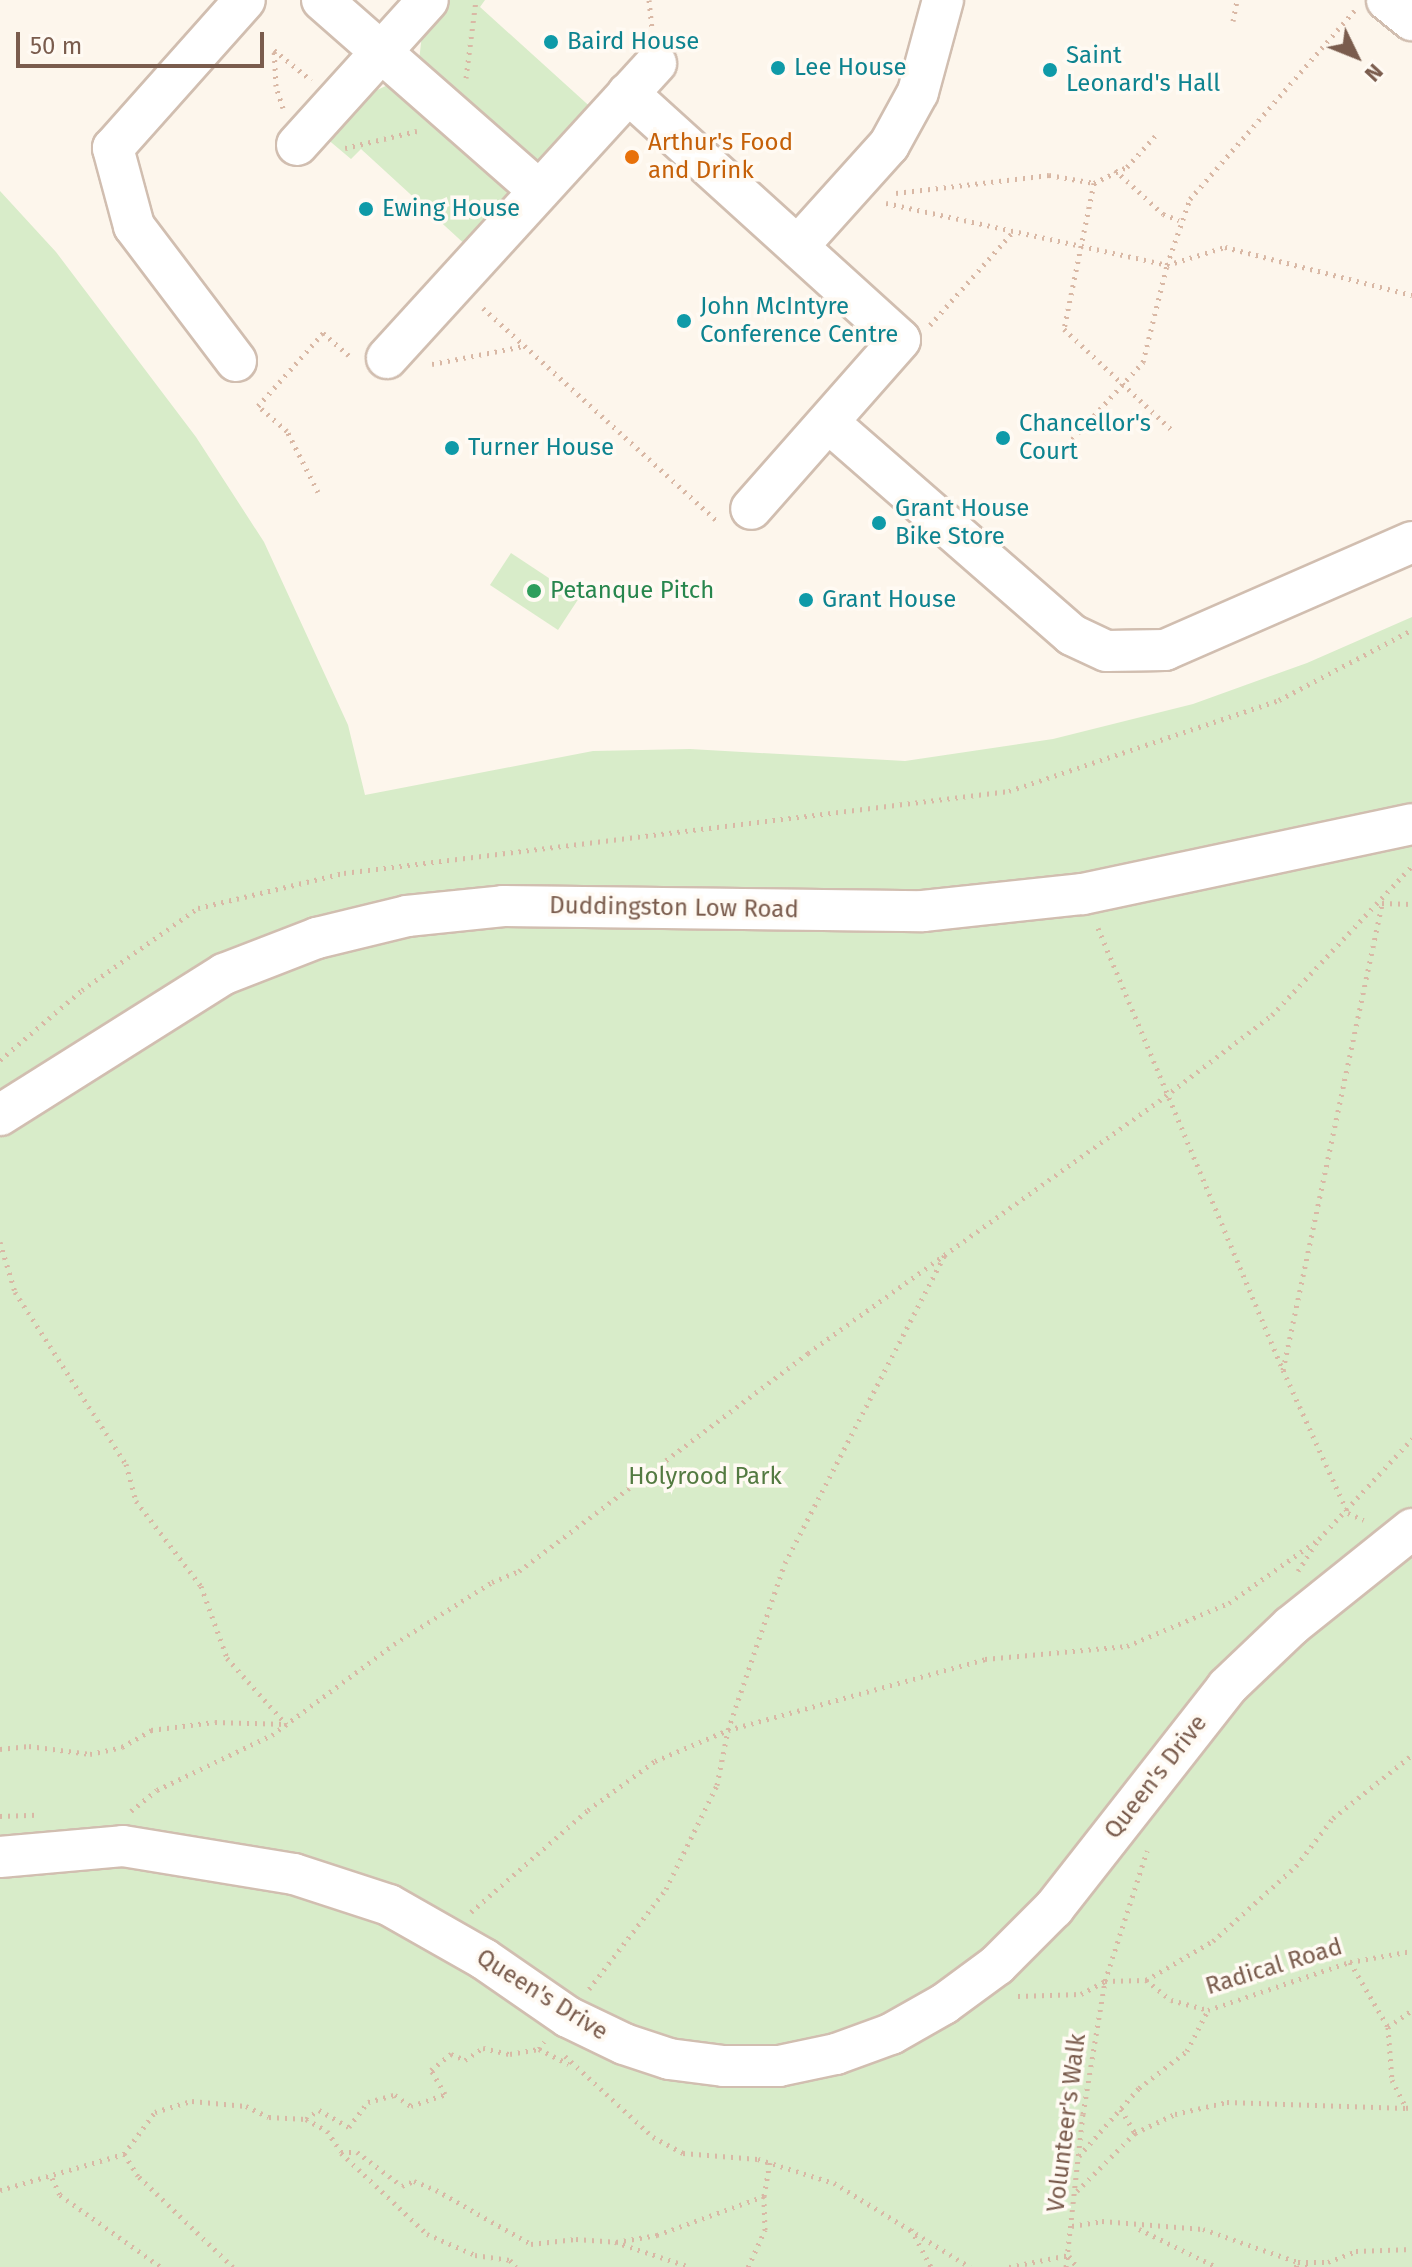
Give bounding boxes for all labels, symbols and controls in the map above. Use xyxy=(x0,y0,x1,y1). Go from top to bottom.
scale bar xyxy=(20,16,268,66)
north arrow xyxy=(1316,16,1396,96)
place label: Baird House xyxy=(567,28,699,56)
text: 50 m xyxy=(30,32,82,60)
marker: Baird House xyxy=(542,33,560,51)
place label: Saint Leonard's Hall xyxy=(1066,42,1220,98)
place label: Lee House xyxy=(794,54,906,82)
text: N xyxy=(1359,58,1389,87)
marker: Lee House xyxy=(769,59,787,77)
marker: Saint Leonard's Hall xyxy=(1041,61,1059,79)
place label: Arthur's Food and Drink xyxy=(648,129,793,185)
marker: Arthur's Food and Drink xyxy=(623,148,641,166)
place label: Ewing House xyxy=(382,195,520,223)
marker: Ewing House xyxy=(357,200,375,218)
place label: John McIntyre Conference Centre xyxy=(700,293,898,349)
marker: John McIntyre Conference Centre xyxy=(675,312,693,330)
place label: Chancellor's Court xyxy=(1019,410,1151,466)
marker: Chancellor's Court xyxy=(994,429,1012,447)
place label: Turner House xyxy=(468,434,614,462)
marker: Turner House xyxy=(443,439,461,457)
place label: Grant House Bike Store xyxy=(895,495,1029,551)
marker: Grant House Bike Store xyxy=(870,514,888,532)
place label: Petanque Pitch xyxy=(550,577,714,605)
marker: Petanque Pitch xyxy=(525,582,543,600)
place label: Grant House xyxy=(822,586,956,614)
marker: Grant House xyxy=(797,591,815,609)
street label: Duddingston Low Road xyxy=(549,891,799,925)
park label: Holyrood Park xyxy=(628,1463,782,1491)
street label: Queen's Drive xyxy=(1099,1709,1213,1845)
street label: Radical Road xyxy=(1202,1933,1346,2001)
street label: Queen's Drive xyxy=(471,1943,613,2047)
street label: Volunteer's Walk xyxy=(1042,2032,1092,2214)

